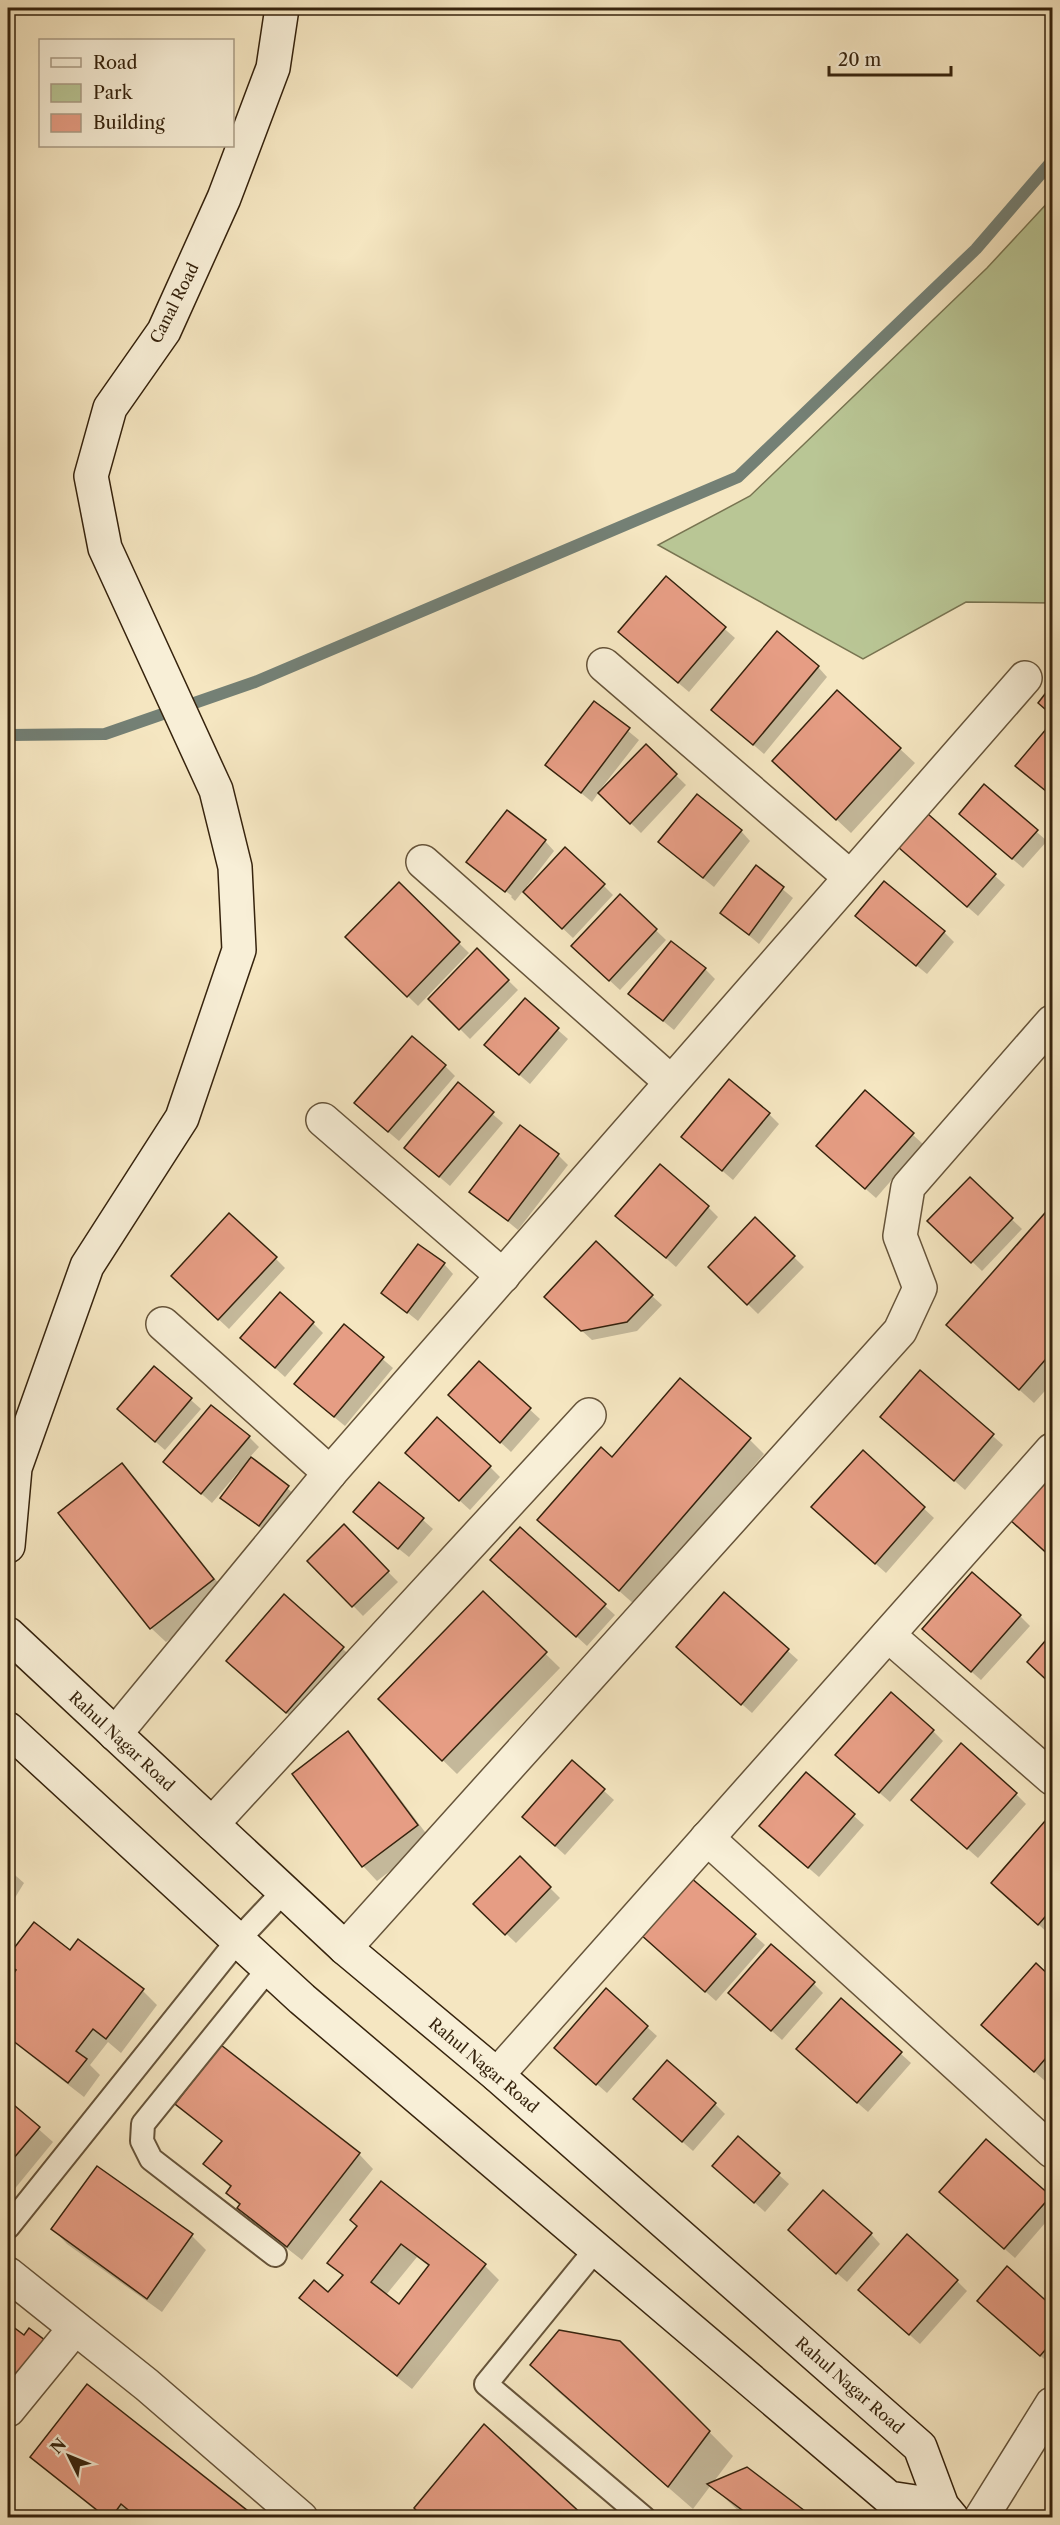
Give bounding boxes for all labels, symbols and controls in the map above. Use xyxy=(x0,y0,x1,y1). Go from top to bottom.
legend xyxy=(39,39,234,147)
scale bar xyxy=(829,39,950,77)
text: 20 m xyxy=(838,49,882,71)
text: Road xyxy=(93,52,138,74)
text: Park xyxy=(93,82,134,104)
text: Building xyxy=(93,112,165,134)
street label: Canal Road xyxy=(145,259,203,347)
street label: Rahul Nagar Road xyxy=(65,1687,179,1795)
street label: Rahul Nagar Road xyxy=(425,2013,543,2117)
street label: Rahul Nagar Road xyxy=(792,2332,909,2438)
north arrow xyxy=(39,2426,99,2486)
text: N xyxy=(46,2434,70,2458)

